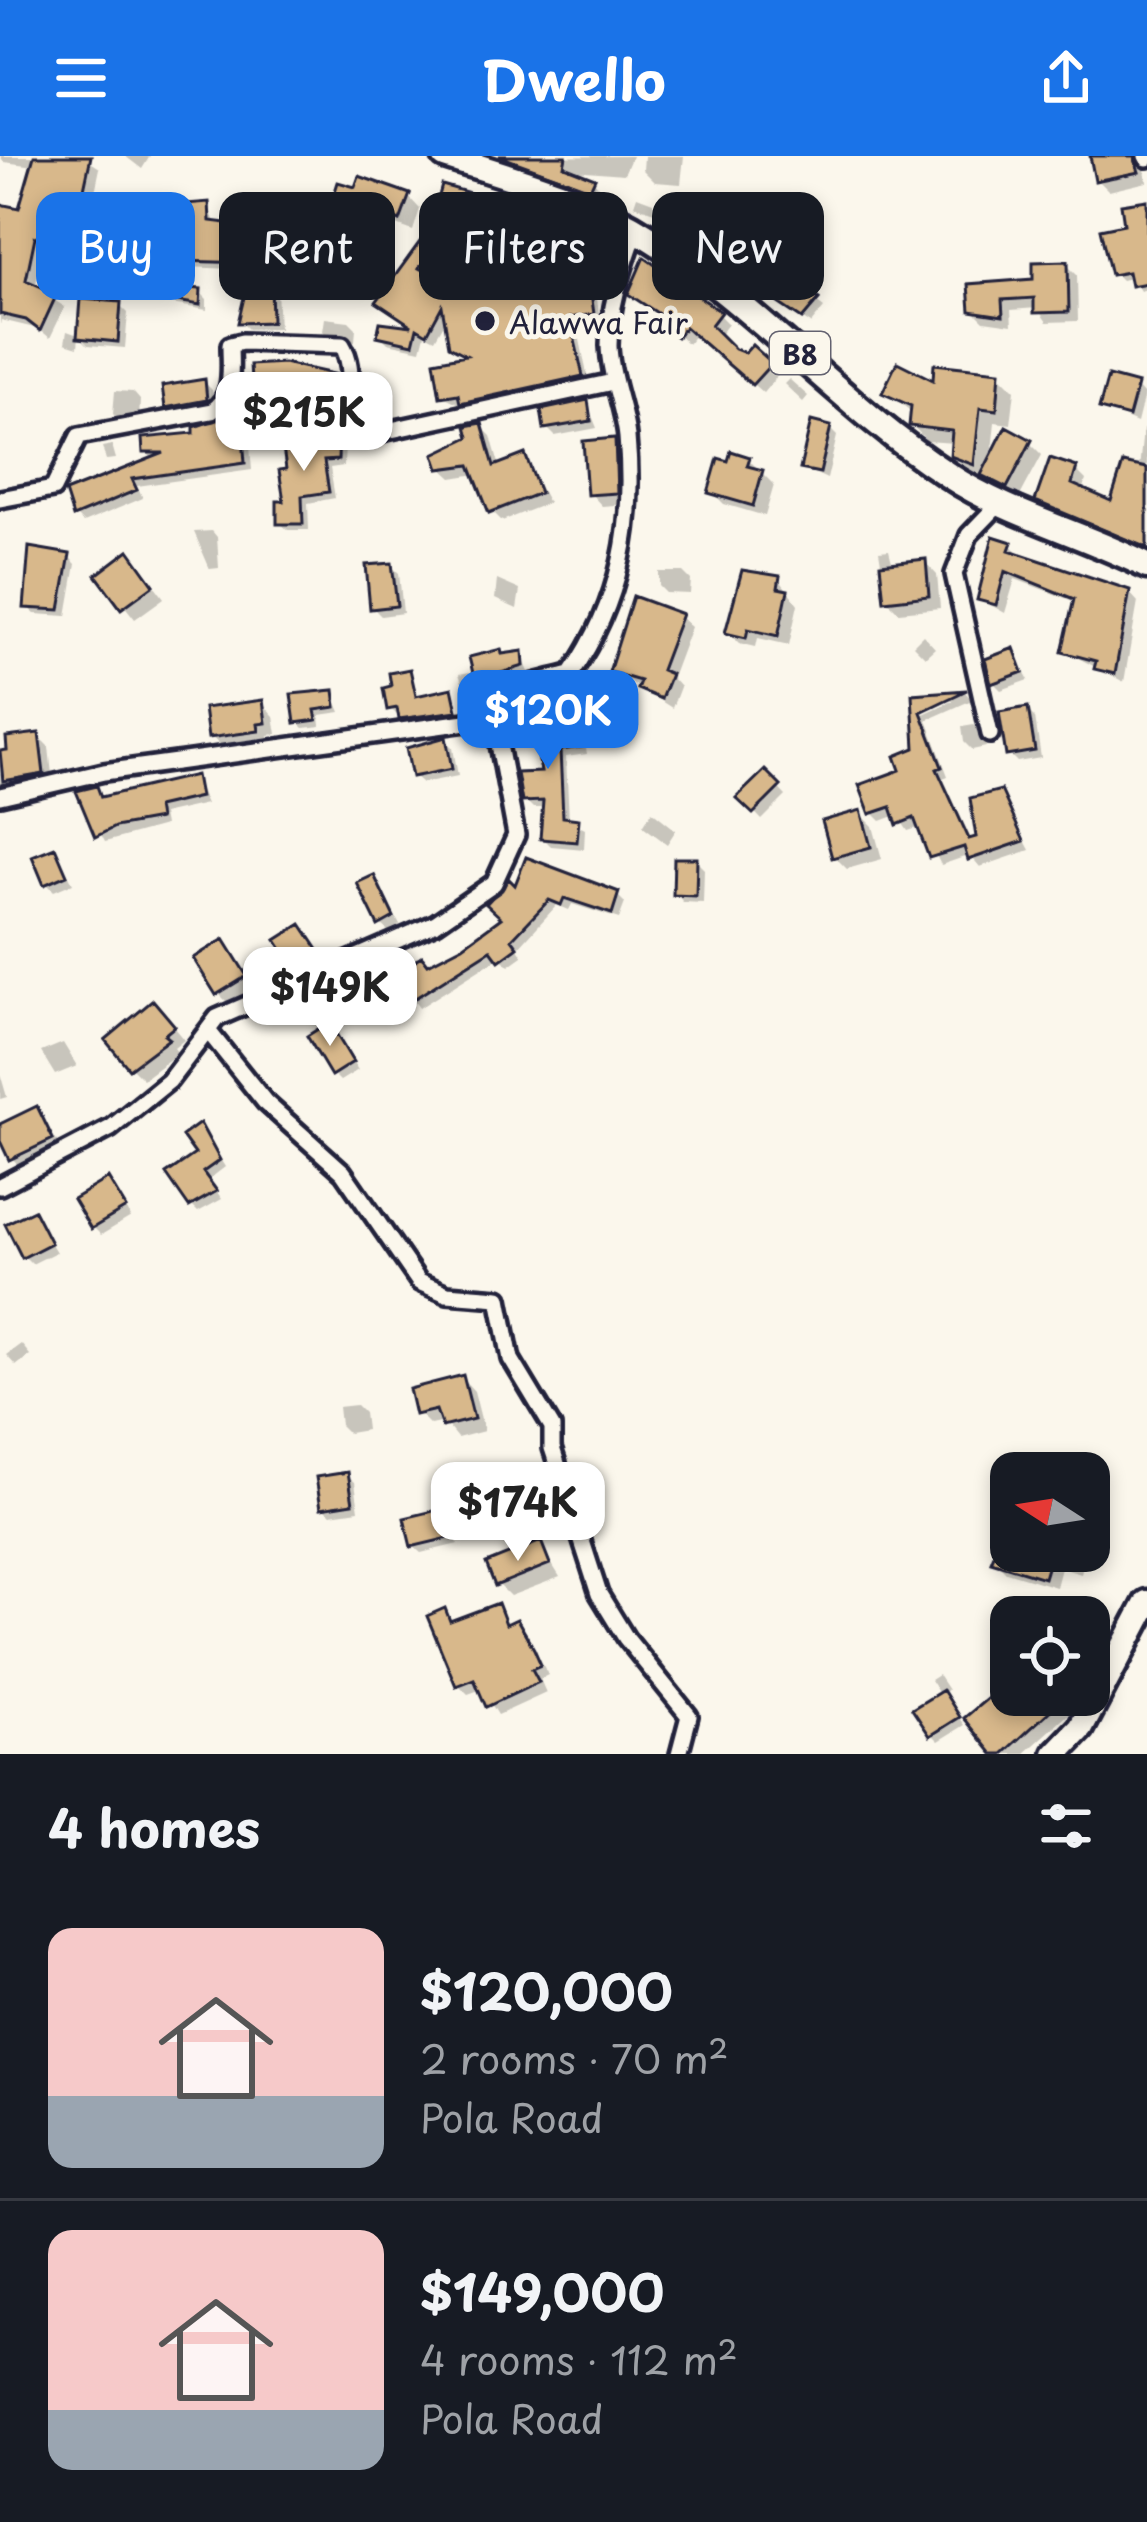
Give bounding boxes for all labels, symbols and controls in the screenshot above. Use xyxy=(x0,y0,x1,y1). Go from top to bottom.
text: Dwello xyxy=(481,38,666,119)
icon: menu xyxy=(48,45,114,111)
icon: share xyxy=(1033,45,1099,111)
chip: Buy xyxy=(36,192,195,300)
chip: Rent xyxy=(219,192,395,300)
chip: Filters xyxy=(419,192,628,300)
chip: New xyxy=(652,192,824,300)
place label: Alawwa Fair xyxy=(509,299,688,344)
marker: Alawwa Fair xyxy=(472,308,498,334)
road number: B8 xyxy=(770,332,830,374)
pin: $215K xyxy=(220,372,388,474)
text: $215K xyxy=(243,381,365,440)
pin: $120K xyxy=(464,670,632,772)
text: $120K xyxy=(484,679,612,738)
pin: $149K xyxy=(246,947,414,1049)
text: $149K xyxy=(270,956,390,1015)
north arrow xyxy=(990,1452,1110,1572)
map controls xyxy=(990,1452,1110,1716)
pin: $174K xyxy=(434,1462,602,1564)
text: $174K xyxy=(458,1471,578,1530)
button: locate xyxy=(990,1596,1110,1716)
text: 4 homes xyxy=(48,1788,260,1865)
icon: filters xyxy=(1033,1793,1099,1859)
text: $120,000 xyxy=(420,1951,673,2028)
icon: home xyxy=(144,1976,288,2120)
text: 2 rooms · 70 m² xyxy=(420,2028,729,2087)
text: Pola Road xyxy=(420,2087,603,2146)
text: $149,000 xyxy=(420,2252,664,2329)
icon: home xyxy=(144,2278,288,2422)
text: 4 rooms · 112 m² xyxy=(420,2329,738,2388)
text: Pola Road xyxy=(420,2388,603,2447)

